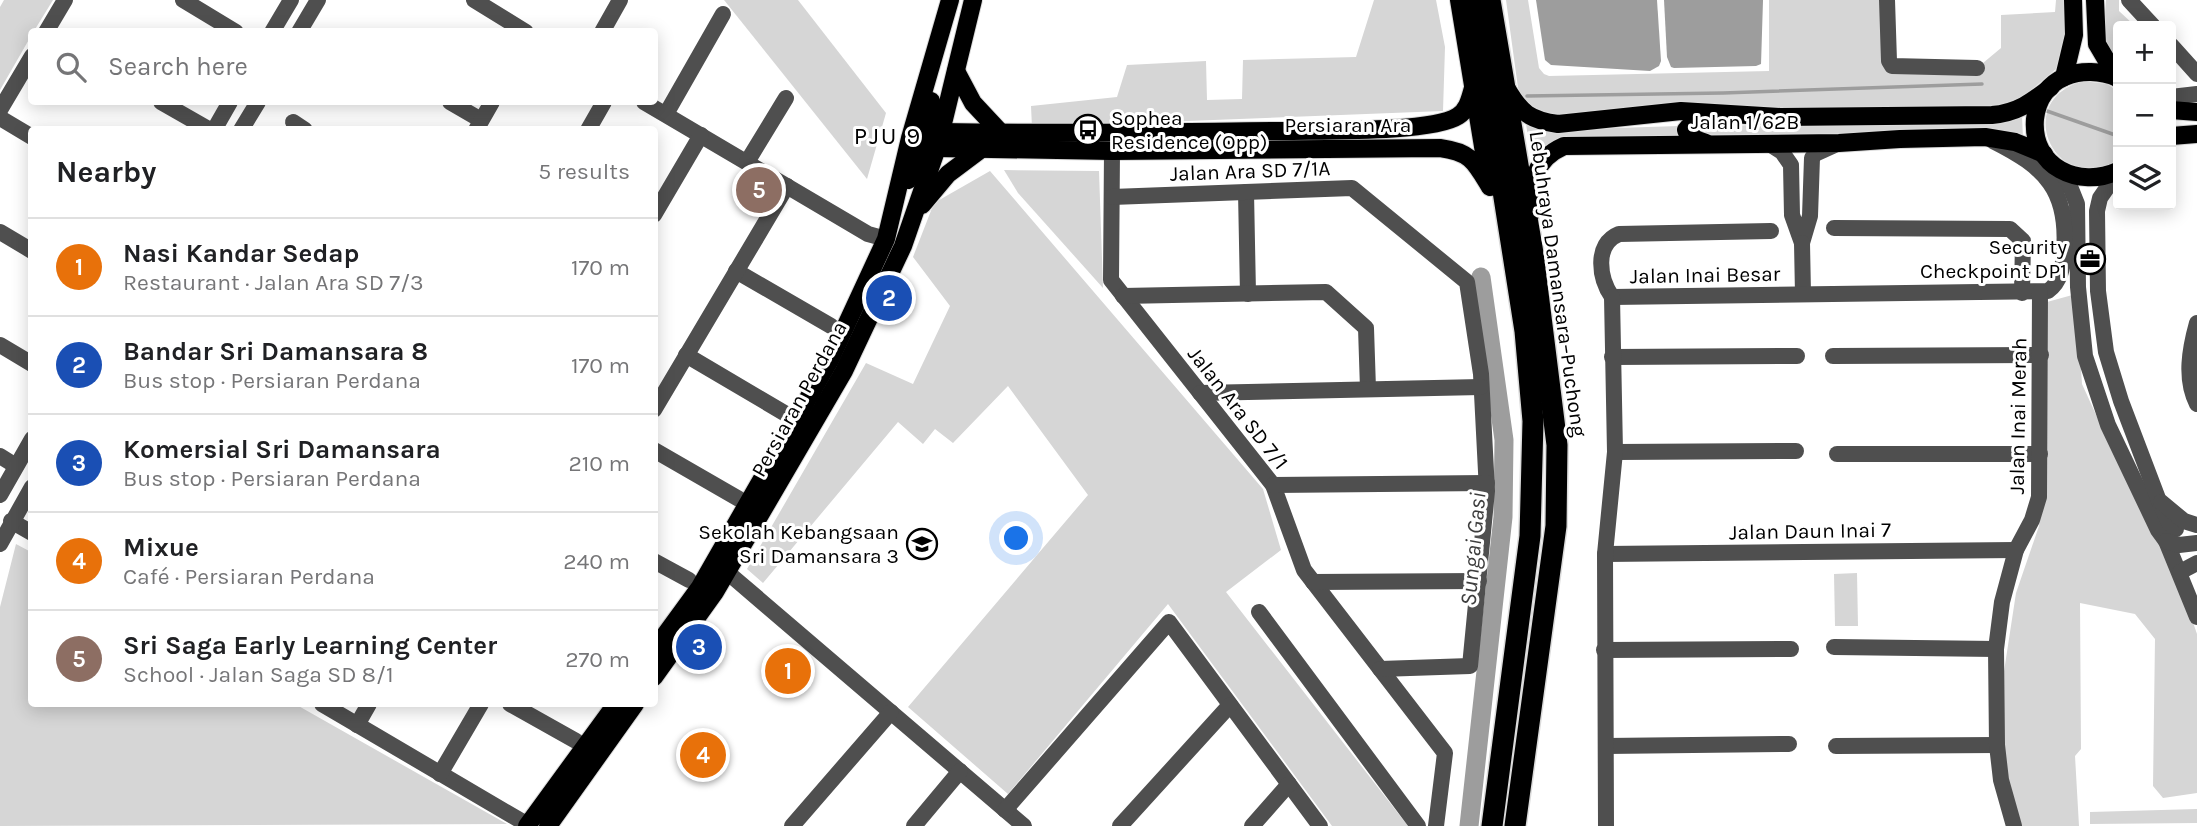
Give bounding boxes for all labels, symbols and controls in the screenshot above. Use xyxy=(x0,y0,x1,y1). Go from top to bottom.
map controls xyxy=(2113,21,2176,210)
button: + xyxy=(2113,21,2176,84)
search box xyxy=(28,28,658,105)
icon: search xyxy=(52,48,90,86)
text: Search here xyxy=(108,51,248,82)
button: − xyxy=(2113,84,2176,147)
place label: Sophea Residence (Opp) xyxy=(1111,106,1267,154)
street label: Jalan 1/62B xyxy=(1691,110,1799,134)
bus stop icon: Sophea Residence (Opp) xyxy=(1071,113,1105,147)
street label: Persiaran Ara xyxy=(1285,113,1411,137)
district label: PJU 9 xyxy=(854,122,922,150)
street label: Lebuhraya Damansara–Puchong xyxy=(1525,129,1591,439)
button: layers xyxy=(2113,147,2176,210)
text: Nearby xyxy=(56,154,156,190)
street label: Jalan Ara SD 7/1A xyxy=(1169,156,1331,186)
text: 5 results xyxy=(538,158,630,185)
pin: 5 xyxy=(736,164,782,216)
place label: Security Checkpoint DP1 xyxy=(1920,235,2067,283)
text: Nasi Kandar Sedap xyxy=(123,238,359,269)
office icon: Security Checkpoint DP1 xyxy=(2073,242,2107,276)
text: 1 xyxy=(75,254,83,281)
text: 170 m xyxy=(571,254,630,281)
street label: Jalan Inai Besar xyxy=(1630,262,1781,288)
text: Restaurant · Jalan Ara SD 7/3 xyxy=(123,269,424,296)
pin: 2 xyxy=(866,272,912,324)
street label: Persiaran Perdana xyxy=(746,317,852,481)
text: Bandar Sri Damansara 8 xyxy=(123,336,428,367)
street label: Jalan Inai Merah xyxy=(2005,337,2031,495)
street label: Jalan Ara SD 7/1 xyxy=(1183,342,1293,474)
text: 2 xyxy=(72,352,86,379)
text: 170 m xyxy=(571,352,630,379)
text: Bus stop · Persiaran Perdana xyxy=(123,367,421,394)
text: Komersial Sri Damansara xyxy=(123,434,441,465)
text: 3 xyxy=(72,450,86,477)
text: 210 m xyxy=(568,450,630,477)
text: Bus stop · Persiaran Perdana xyxy=(123,465,421,492)
water label: Sungai Gasi xyxy=(1455,491,1491,607)
street label: Jalan Daun Inai 7 xyxy=(1729,518,1891,544)
place label: Sekolah Kebangsaan Sri Damansara 3 xyxy=(698,520,899,568)
your location xyxy=(999,521,1033,555)
school or university icon: Sekolah Kebangsaan Sri Damansara 3 xyxy=(905,527,939,561)
text: Mixue xyxy=(123,532,199,563)
text: 4 xyxy=(72,548,86,575)
text: 240 m xyxy=(563,548,630,575)
text: Café · Persiaran Perdana xyxy=(123,563,375,590)
pin: 3 xyxy=(676,621,722,673)
text: Sri Saga Early Learning Center xyxy=(123,630,497,661)
pin: 1 xyxy=(765,645,811,697)
text: 5 xyxy=(72,646,86,673)
text: 270 m xyxy=(565,646,630,673)
text: School · Jalan Saga SD 8/1 xyxy=(123,661,394,688)
pin: 4 xyxy=(680,729,726,781)

